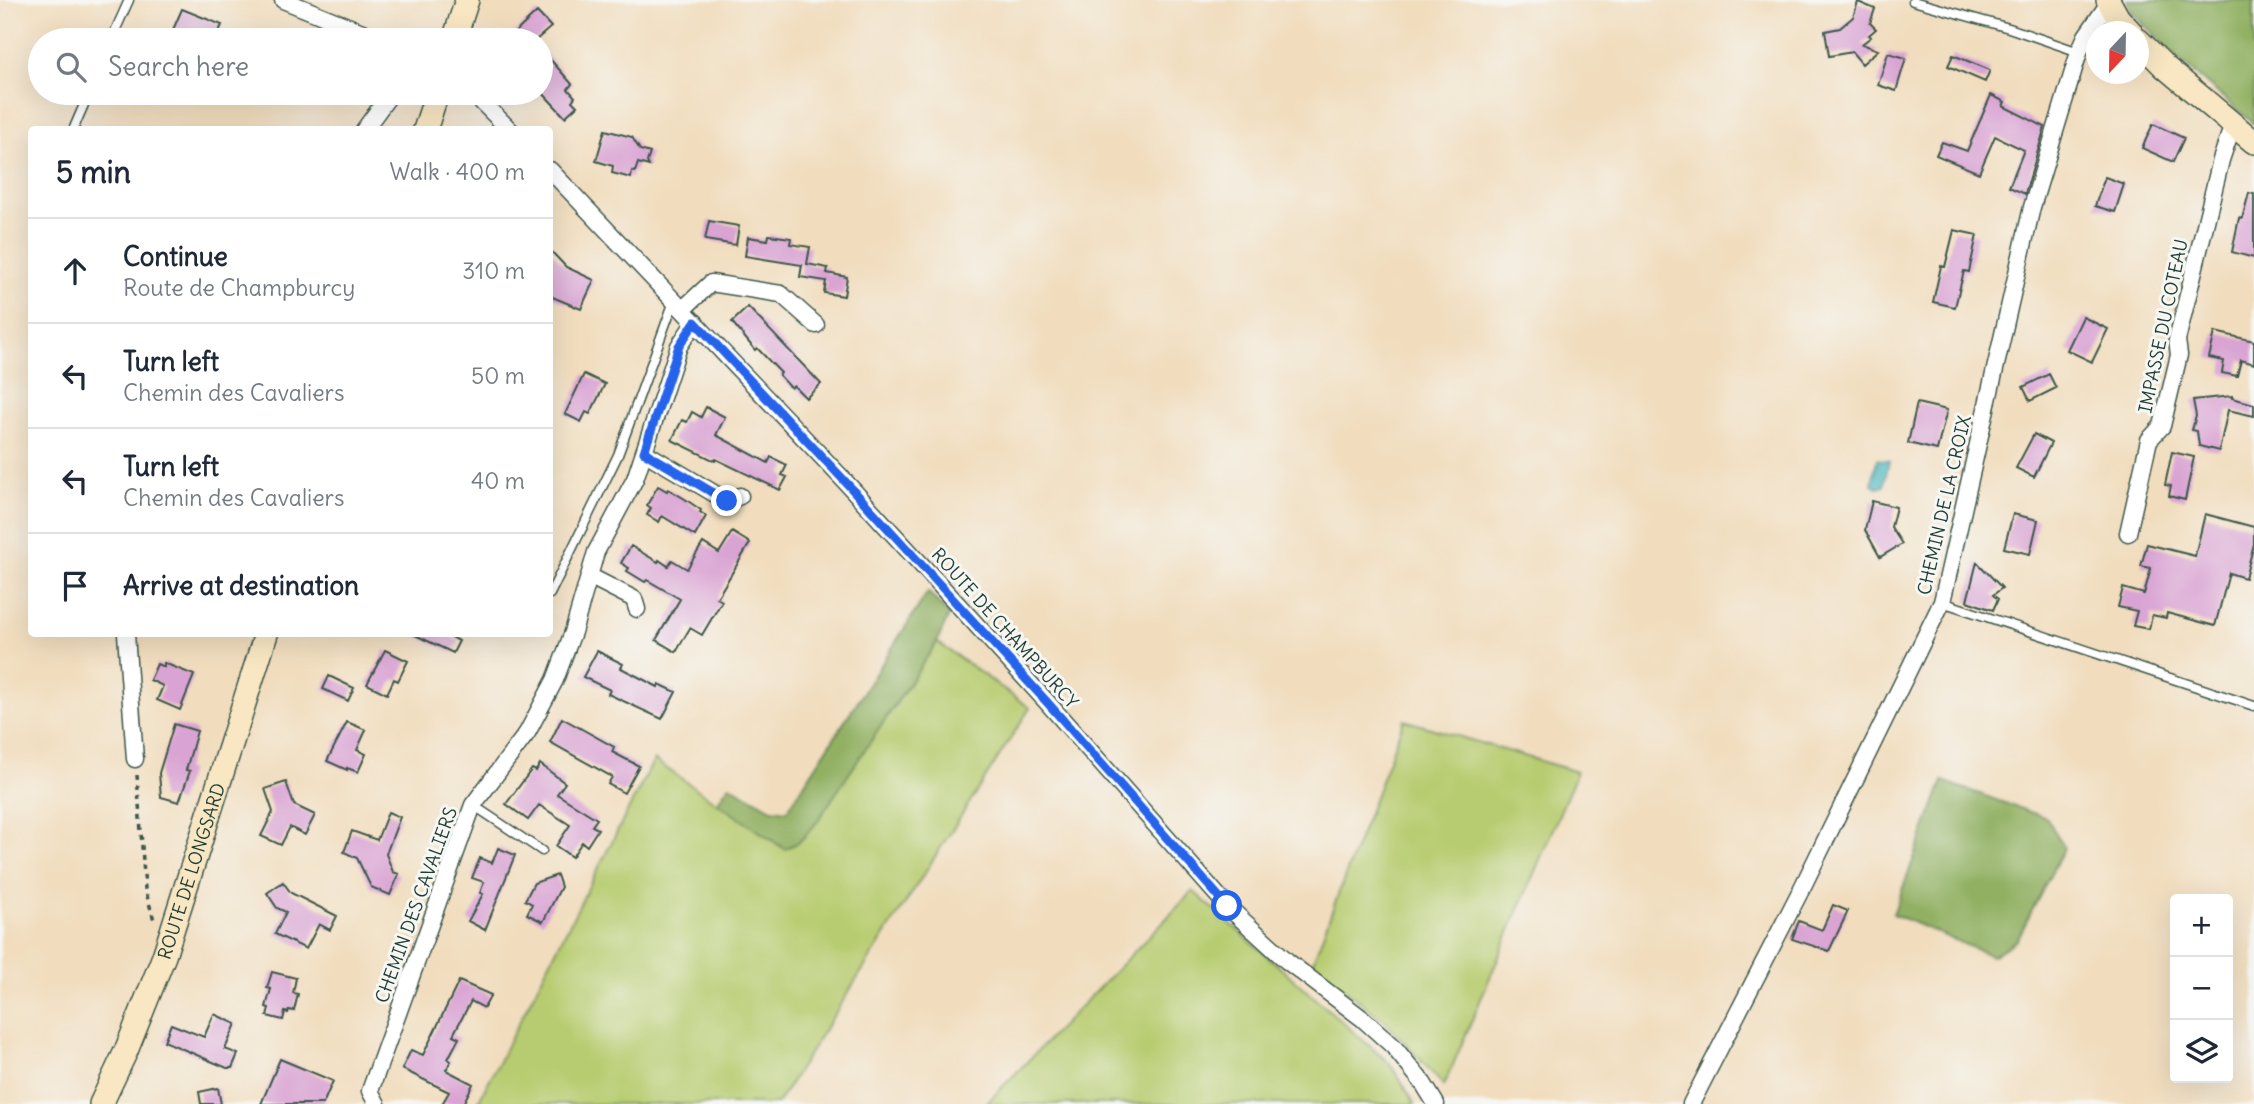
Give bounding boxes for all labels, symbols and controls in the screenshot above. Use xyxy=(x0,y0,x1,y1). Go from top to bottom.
north arrow xyxy=(2086,21,2149,84)
search box xyxy=(28,28,553,105)
icon: search xyxy=(52,48,90,86)
text: Search here xyxy=(108,50,249,83)
text: 5 min xyxy=(56,153,131,191)
text: Walk · 400 m xyxy=(390,157,525,186)
street label: IMPASSE DU COTEAU xyxy=(2133,237,2193,415)
text: Continue xyxy=(123,240,228,273)
icon: ahead xyxy=(56,252,94,290)
text: 310 m xyxy=(462,256,525,285)
text: Route de Champburcy xyxy=(123,273,355,302)
text: Turn left xyxy=(123,345,219,378)
icon: left xyxy=(56,357,94,395)
text: 50 m xyxy=(471,361,525,390)
text: Chemin des Cavaliers xyxy=(123,378,344,407)
street label: CHEMIN DE LA CROIX xyxy=(1912,412,1976,597)
text: Turn left xyxy=(123,450,219,483)
icon: left xyxy=(56,462,94,500)
text: 40 m xyxy=(471,466,525,495)
text: Chemin des Cavaliers xyxy=(123,483,344,512)
route end xyxy=(711,485,742,516)
street label: ROUTE DE CHAMPBURCY xyxy=(927,543,1083,713)
icon: arrive xyxy=(56,567,94,605)
text: Arrive at destination xyxy=(123,569,359,602)
street label: ROUTE DE LONGSARD xyxy=(152,780,230,962)
street label: CHEMIN DES CAVALIERS xyxy=(370,804,462,1006)
route start xyxy=(1211,890,1242,921)
map controls xyxy=(2170,894,2233,1083)
button: + xyxy=(2170,894,2233,957)
button: − xyxy=(2170,957,2233,1020)
button: layers xyxy=(2170,1020,2233,1083)

